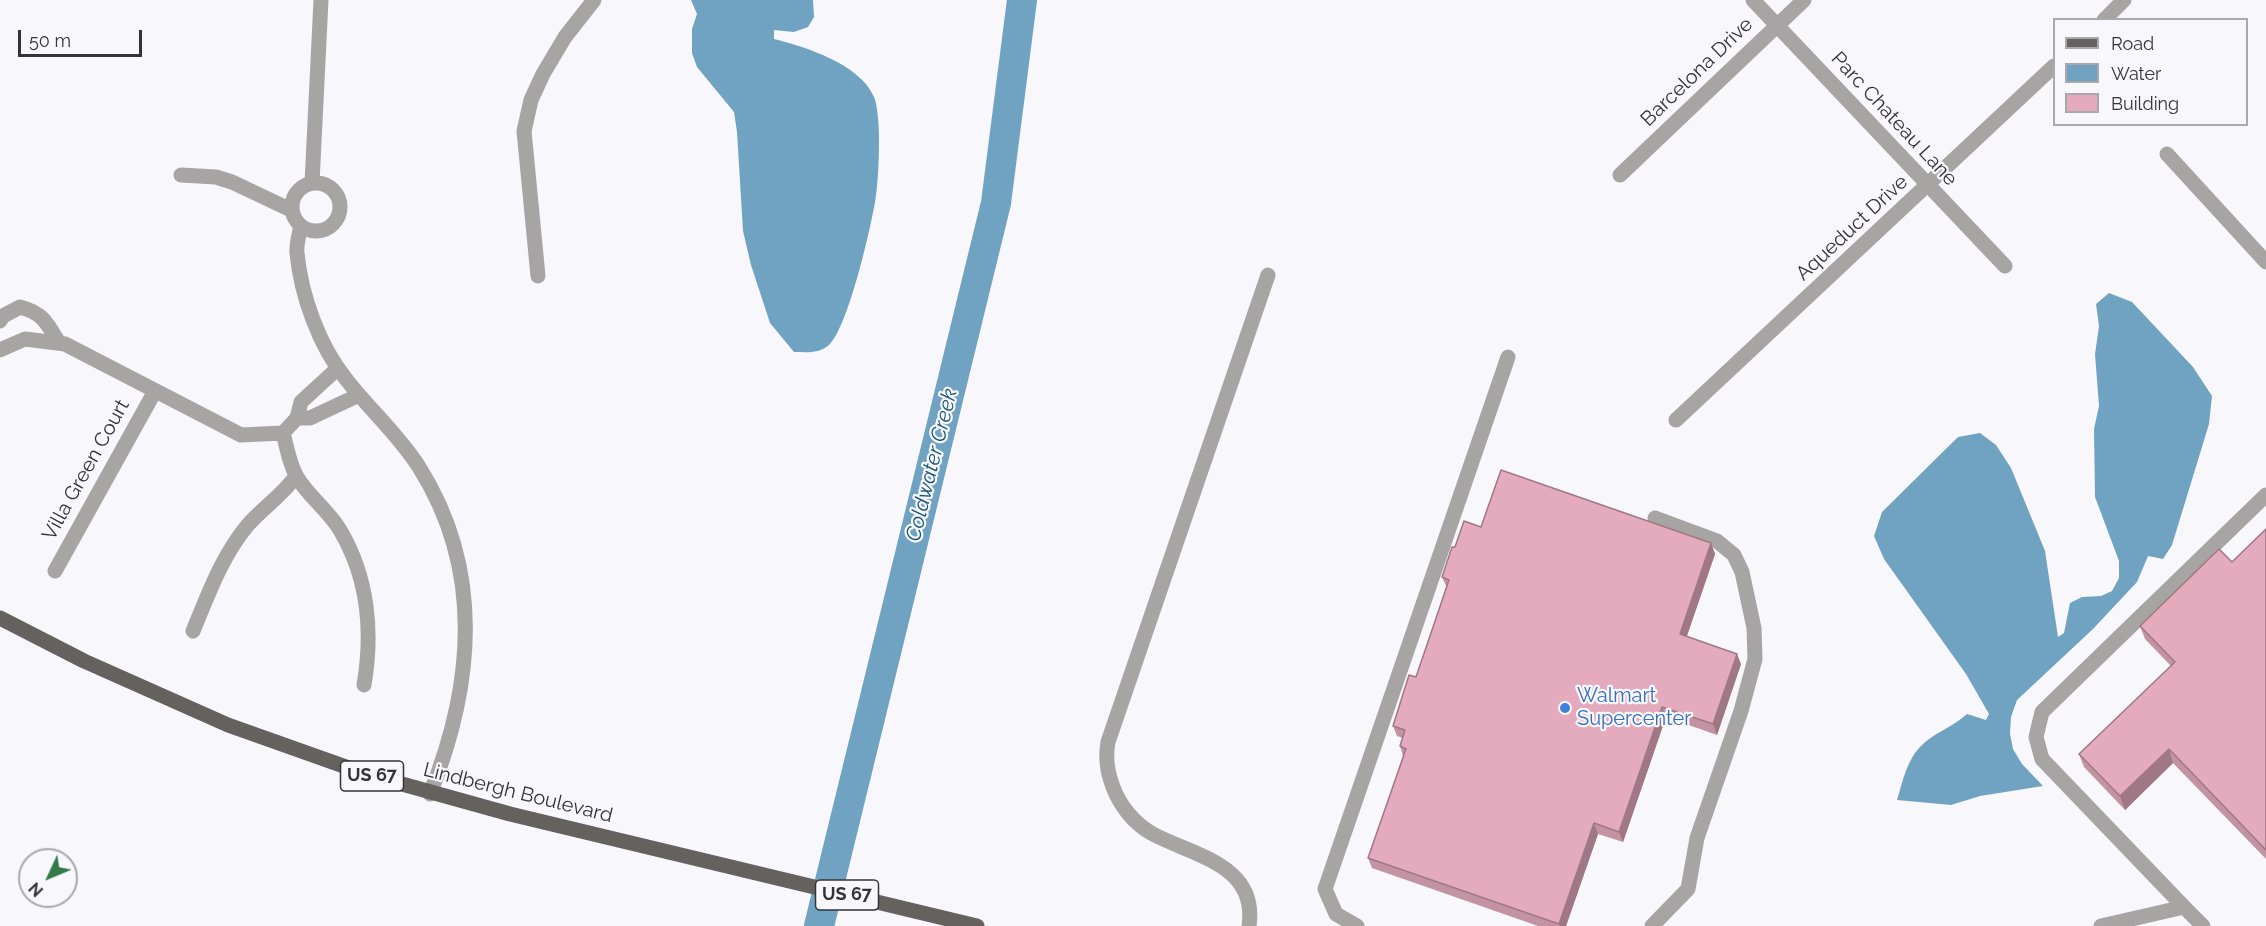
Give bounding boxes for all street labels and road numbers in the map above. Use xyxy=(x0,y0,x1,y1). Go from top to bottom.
street label: Barcelona Drive xyxy=(1636,13,1758,131)
street label: Parc Chateau Lane xyxy=(1826,47,1962,191)
street label: Aqueduct Drive xyxy=(1791,170,1913,286)
street label: Villa Green Court xyxy=(37,395,135,545)
street label: Lindbergh Boulevard xyxy=(421,758,615,828)
road number: US 67 xyxy=(340,761,404,791)
road number: US 67 xyxy=(816,880,878,910)

